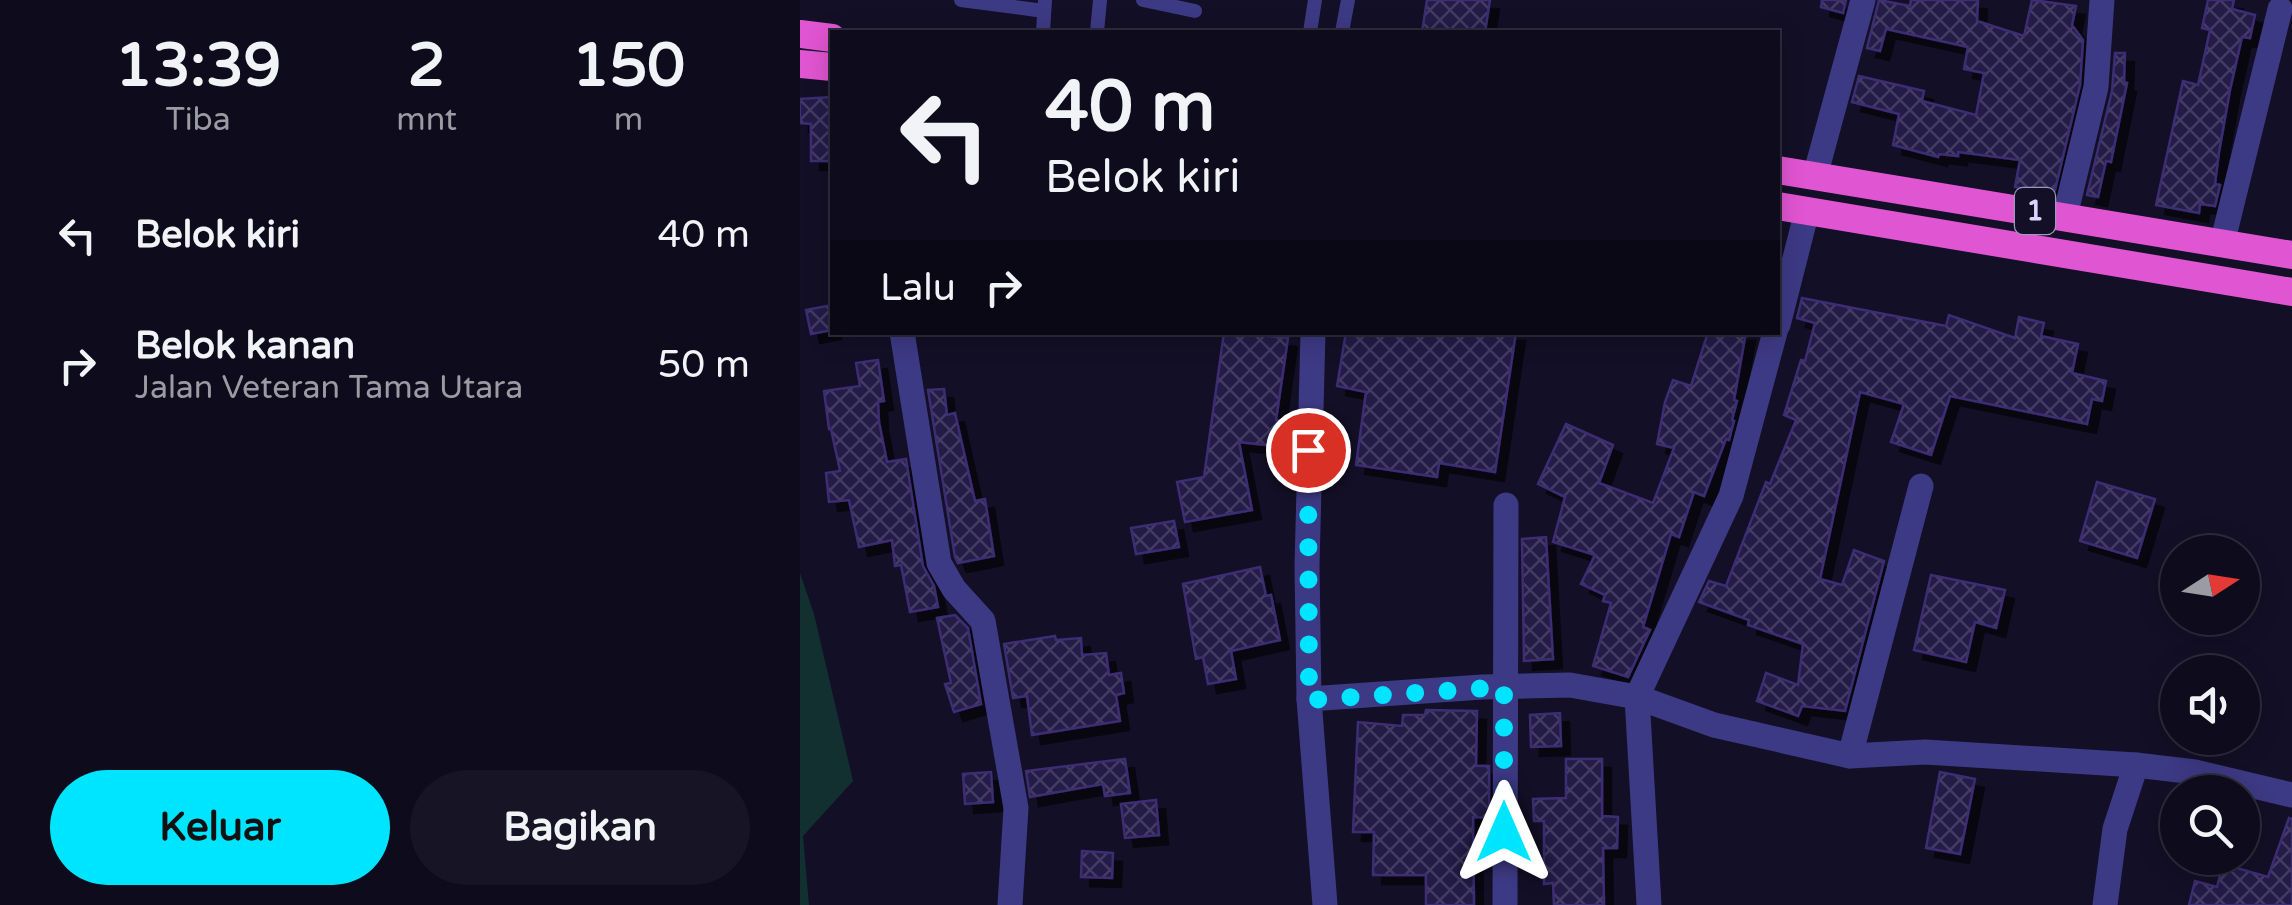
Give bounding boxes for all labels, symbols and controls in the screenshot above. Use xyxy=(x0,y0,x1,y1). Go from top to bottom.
text: 13:39 xyxy=(115,30,281,102)
text: 2 xyxy=(408,30,445,102)
text: 150 xyxy=(572,30,685,102)
text: 40 m xyxy=(1045,66,1215,150)
icon: left xyxy=(880,70,1010,200)
text: Tiba xyxy=(165,101,231,139)
text: mnt xyxy=(396,101,457,139)
text: m xyxy=(614,101,643,139)
text: Belok kiri xyxy=(1045,151,1240,205)
road number: 1 xyxy=(2015,188,2055,234)
icon: left xyxy=(50,208,105,263)
text: Belok kiri xyxy=(135,212,300,258)
text: 40 m xyxy=(658,212,750,258)
icon: right xyxy=(976,260,1031,315)
text: Lalu xyxy=(880,265,956,311)
text: Belok kanan xyxy=(135,323,355,369)
icon: right xyxy=(50,338,105,393)
text: 50 m xyxy=(658,342,750,388)
text: Jalan Veteran Tama Utara xyxy=(135,369,523,407)
pin xyxy=(1266,408,1351,493)
icon: arrive xyxy=(1281,423,1336,478)
north arrow xyxy=(2160,535,2260,635)
map controls xyxy=(2160,535,2260,875)
button: sound xyxy=(2160,655,2260,755)
button: Keluar xyxy=(50,770,390,885)
button: Bagikan xyxy=(410,770,750,885)
button: search xyxy=(2160,775,2260,875)
position arrow xyxy=(1452,780,1556,884)

